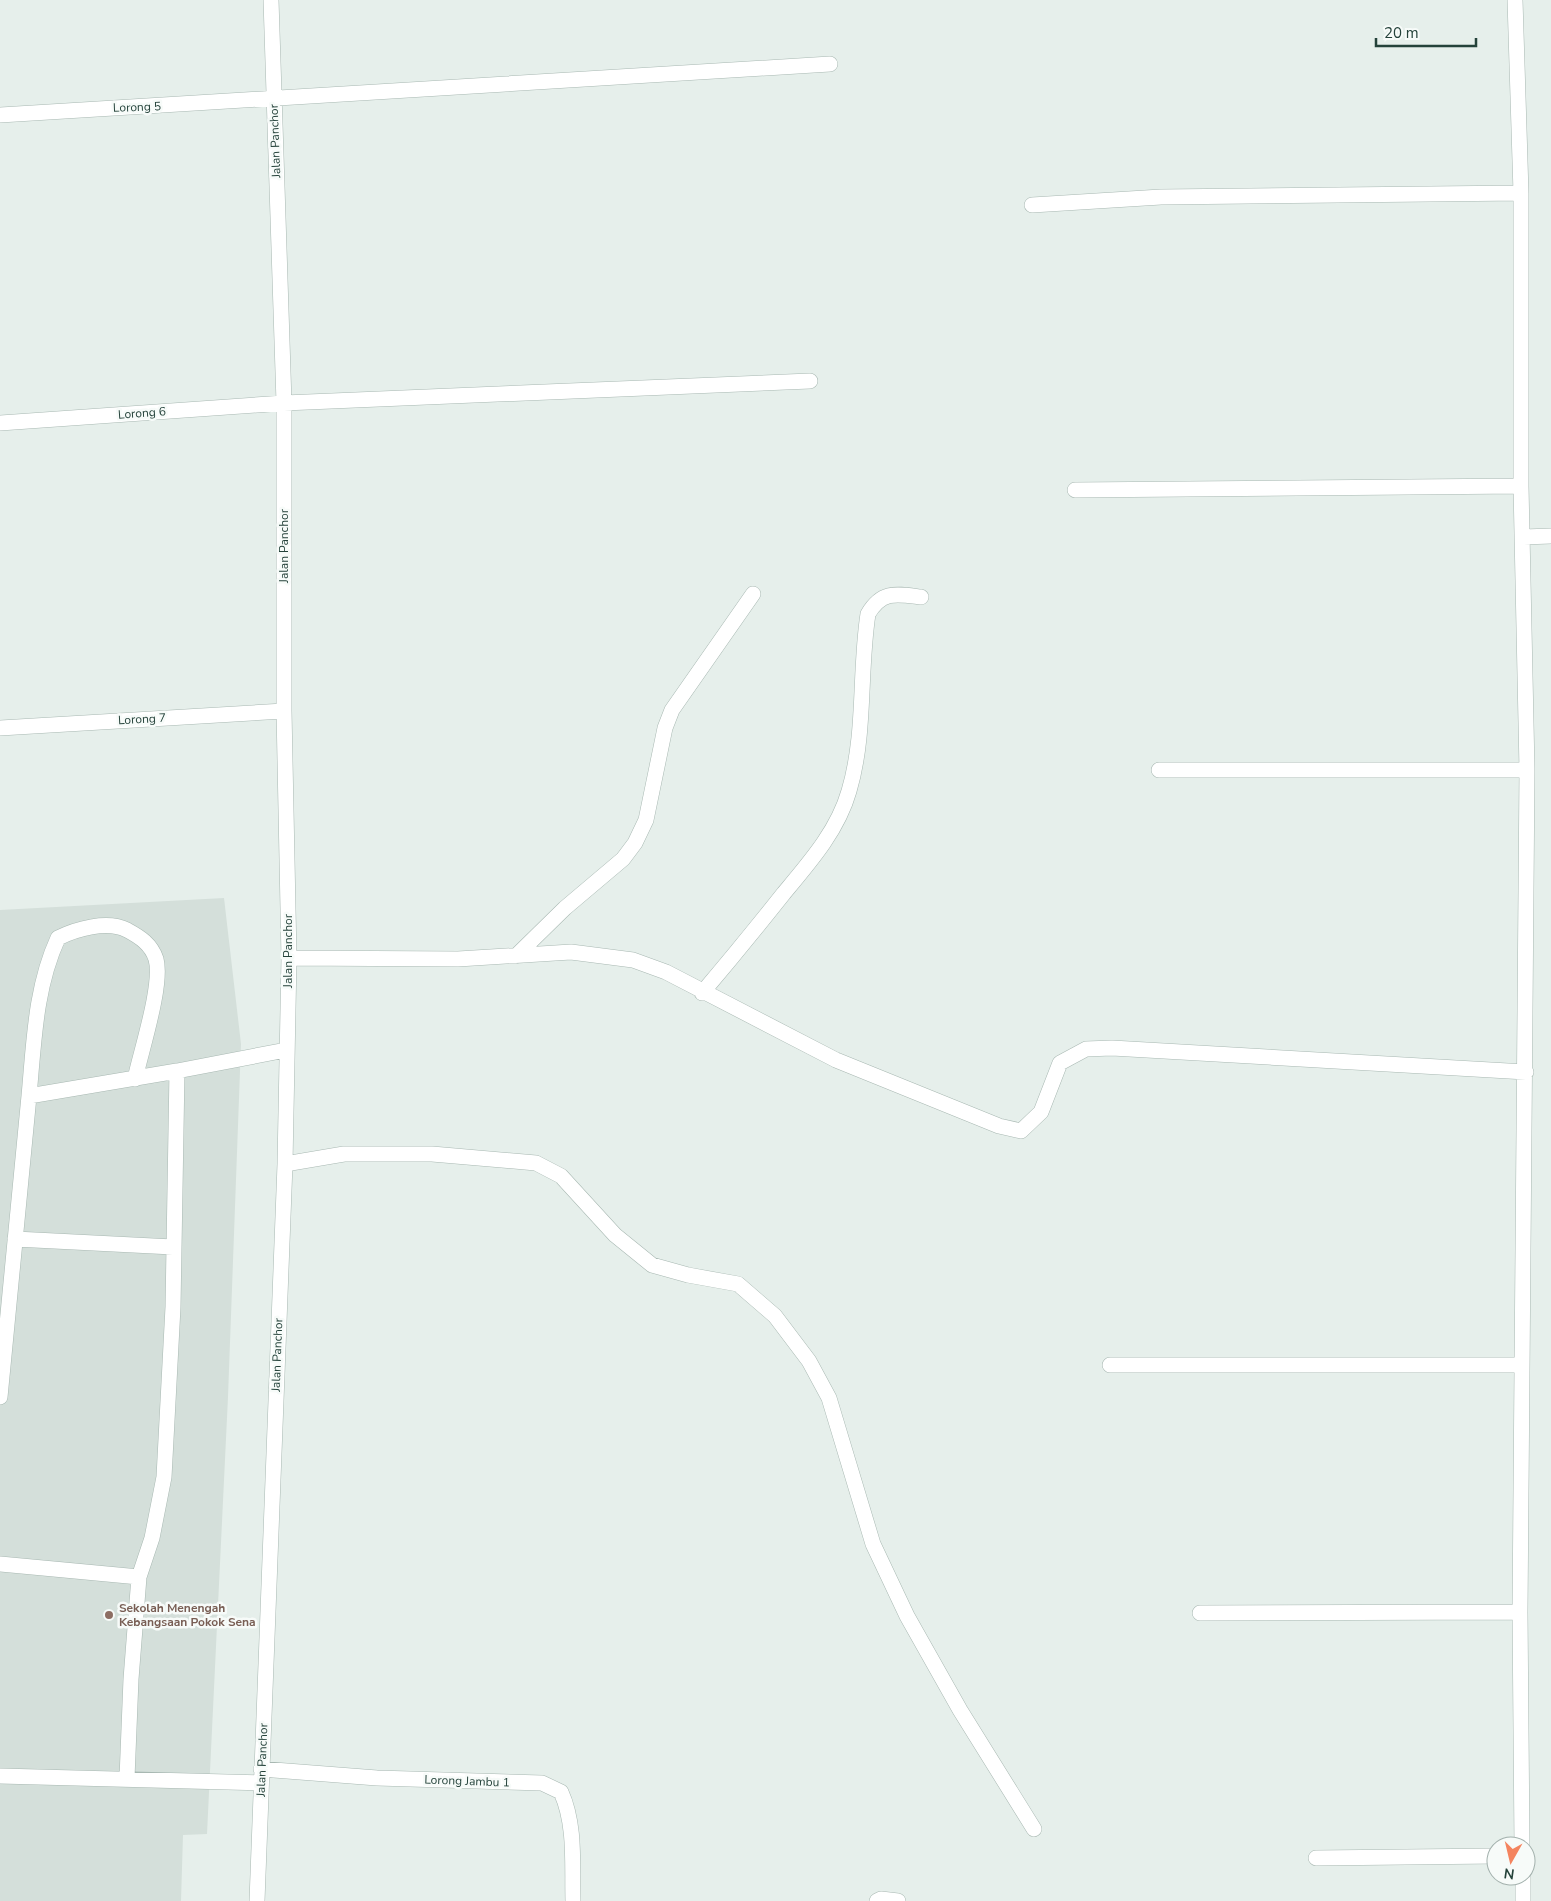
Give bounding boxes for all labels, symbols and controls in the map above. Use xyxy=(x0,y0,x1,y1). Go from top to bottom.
scale bar xyxy=(1376,15,1476,47)
text: 20 m xyxy=(1384,23,1419,43)
street label: Lorong 5 xyxy=(113,98,161,116)
street label: Jalan Panchor xyxy=(266,103,284,179)
street label: Lorong 6 xyxy=(117,403,167,423)
street label: Jalan Panchor xyxy=(276,508,292,584)
street label: Lorong 7 xyxy=(118,710,166,728)
street label: Jalan Panchor xyxy=(280,913,296,989)
street label: Jalan Panchor xyxy=(268,1317,286,1393)
place label: Sekolah Menengah Kebangsaan Pokok Sena xyxy=(119,1600,256,1630)
marker: Sekolah Menengah Kebangsaan Pokok Sena xyxy=(103,1609,115,1621)
street label: Jalan Panchor xyxy=(253,1722,271,1798)
street label: Lorong Jambu 1 xyxy=(424,1772,510,1790)
north arrow xyxy=(1486,1836,1536,1886)
text: N xyxy=(1503,1863,1516,1884)

